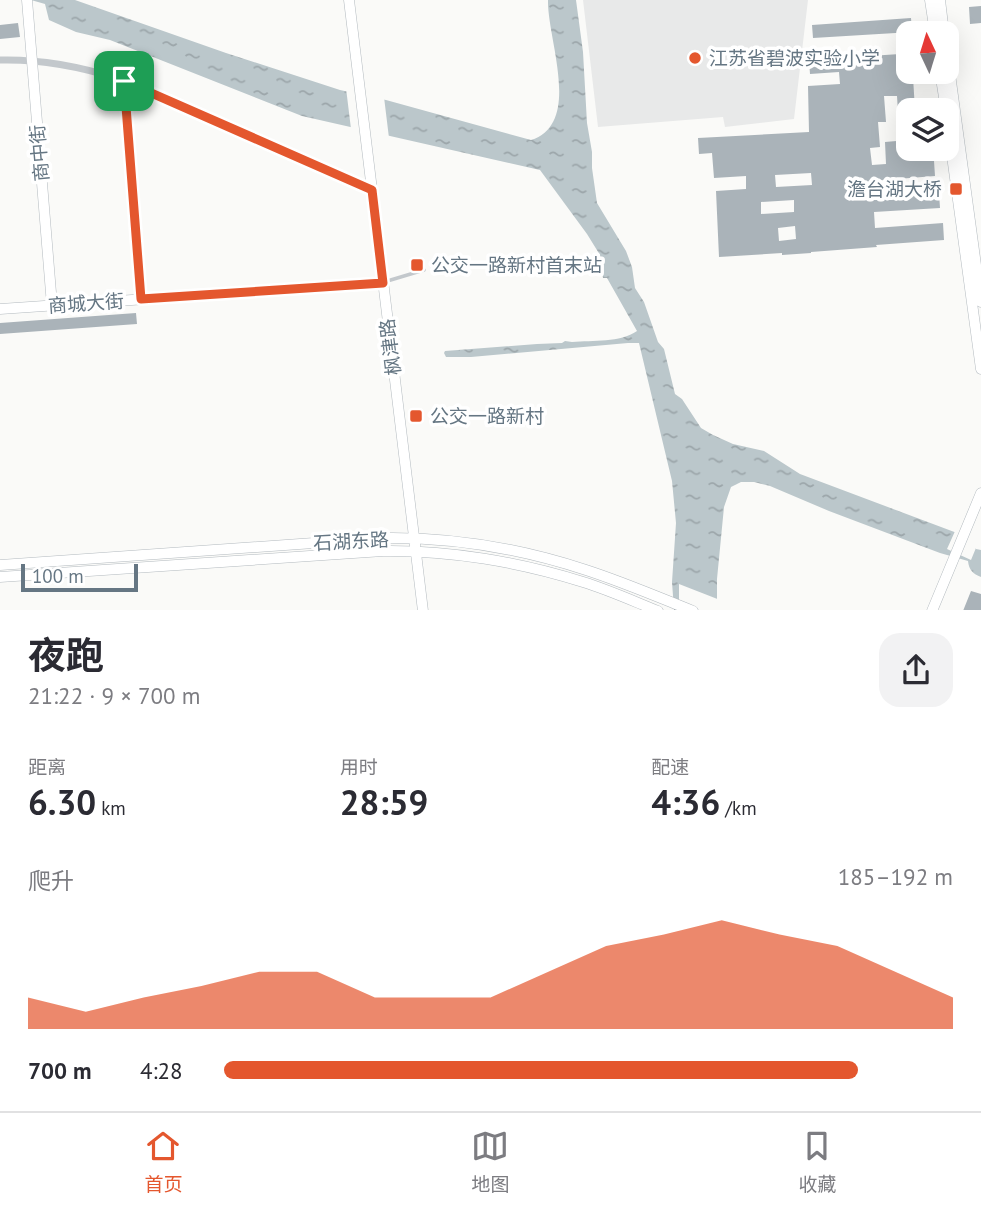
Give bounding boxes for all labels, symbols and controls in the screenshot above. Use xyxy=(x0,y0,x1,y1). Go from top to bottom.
north arrow xyxy=(896,21,959,84)
map controls xyxy=(896,21,959,161)
place label: 江苏省碧波实验小学 xyxy=(709,46,880,70)
marker: 江苏省碧波实验小学 xyxy=(687,50,703,66)
pin xyxy=(94,51,154,111)
icon: arrive xyxy=(105,62,143,100)
button: layers xyxy=(896,98,959,161)
street label: 商中街 xyxy=(25,124,53,182)
place label: 澹台湖大桥 xyxy=(847,177,942,201)
marker: 澹台湖大桥 xyxy=(948,181,964,197)
place label: 公交一路新村首末站 xyxy=(431,253,602,277)
marker: 公交一路新村首末站 xyxy=(409,257,425,273)
street label: 商城大街 xyxy=(47,288,125,318)
street label: 枫津路 xyxy=(375,317,405,377)
place label: 公交一路新村 xyxy=(430,404,544,428)
marker: 公交一路新村 xyxy=(408,408,424,424)
street label: 石湖东路 xyxy=(312,527,390,555)
scale bar xyxy=(21,562,138,593)
text: 100 m xyxy=(32,564,84,588)
text: 夜跑 xyxy=(28,630,104,679)
button: share xyxy=(879,633,953,707)
text: 21:22 · 9 × 700 m xyxy=(28,681,200,710)
text: 距离 xyxy=(28,755,66,779)
text: 用时 xyxy=(340,755,378,779)
text: 配速 xyxy=(651,755,689,779)
text: 6.30 xyxy=(28,779,96,825)
text: 28:59 xyxy=(340,779,428,825)
text: 4:36 xyxy=(651,779,720,825)
text: km xyxy=(96,796,126,820)
text: /km xyxy=(720,796,757,820)
text: 185–192 m xyxy=(838,862,953,891)
text: 爬升 xyxy=(28,866,74,895)
text: 700 m xyxy=(28,1056,91,1085)
text: 4:28 xyxy=(140,1056,183,1085)
tab: 首页 xyxy=(144,1127,183,1196)
tab: 地图 xyxy=(471,1127,510,1196)
tab: 收藏 xyxy=(798,1127,837,1196)

